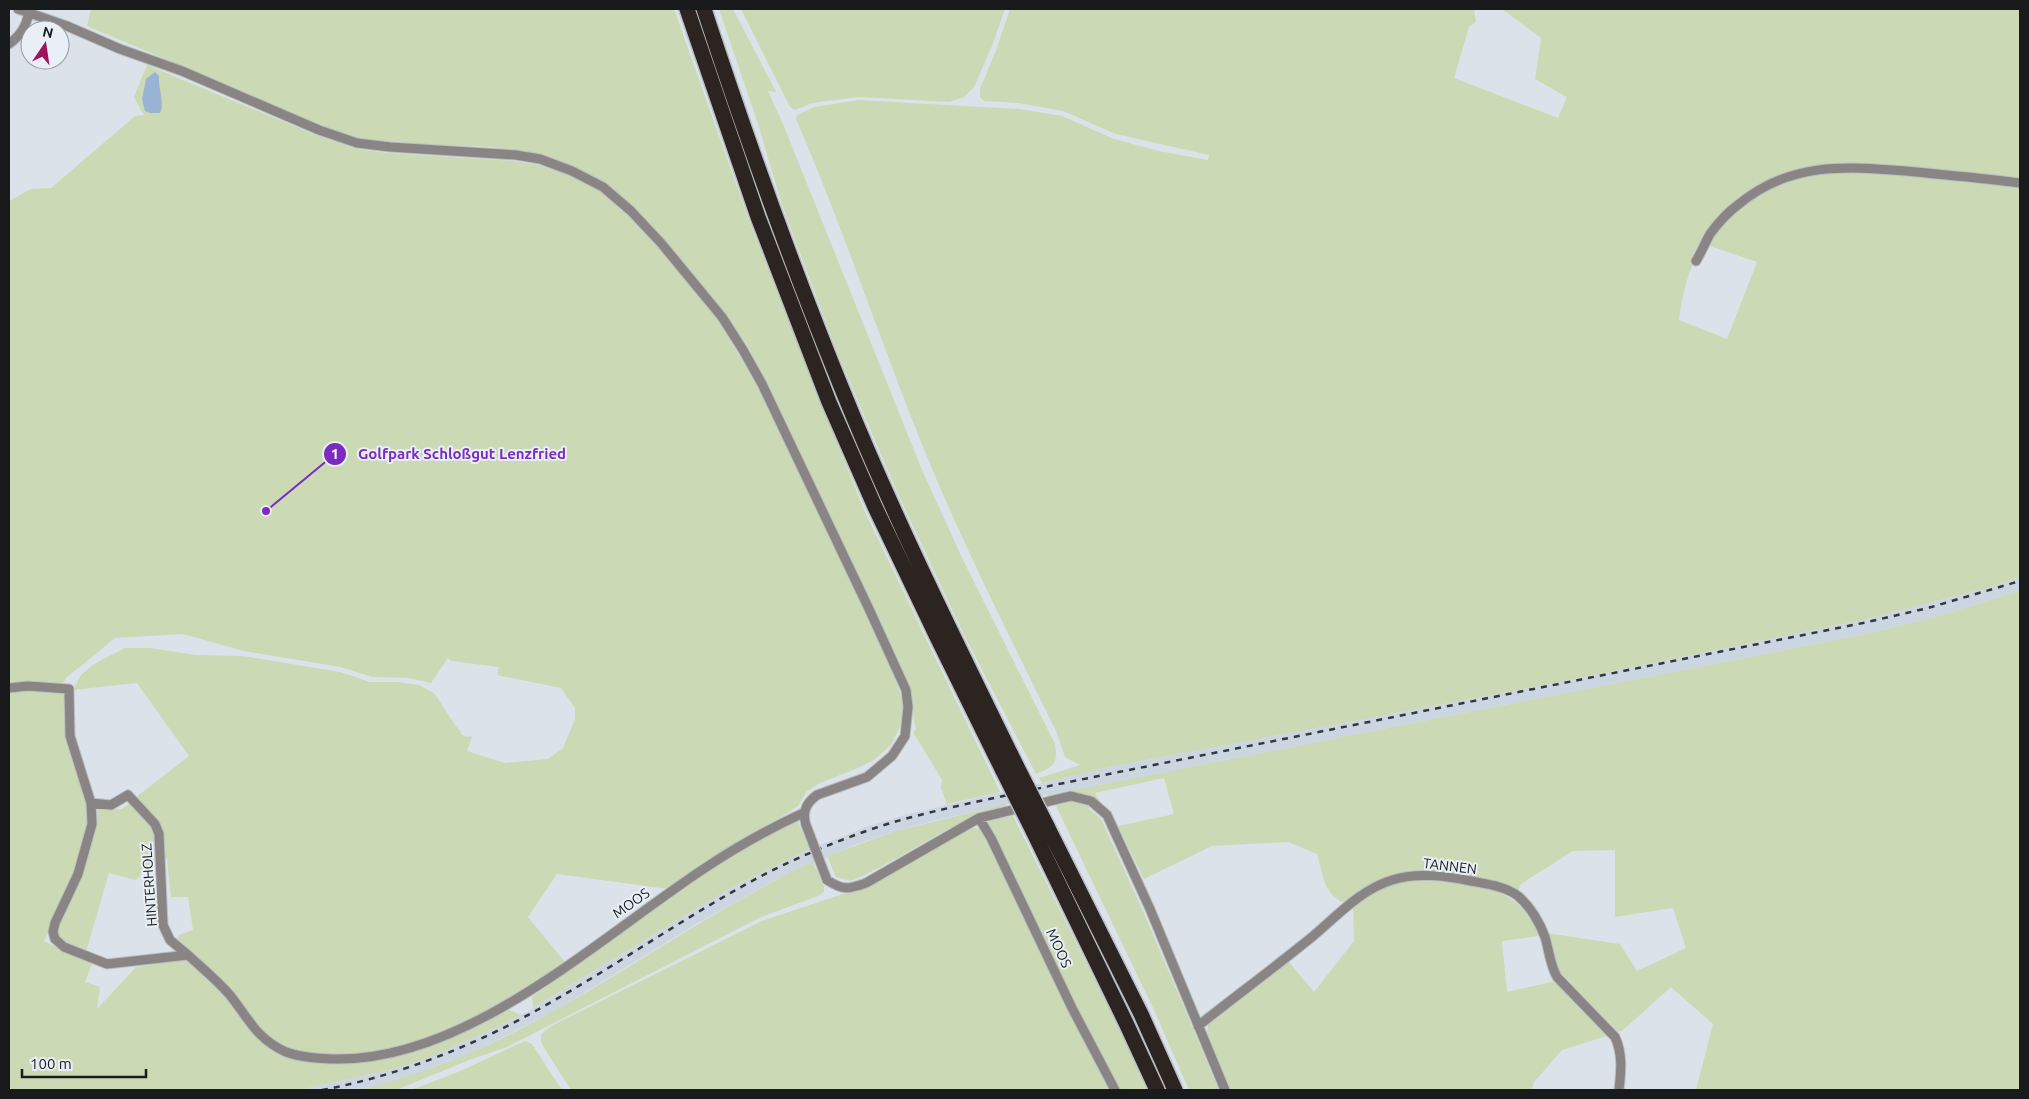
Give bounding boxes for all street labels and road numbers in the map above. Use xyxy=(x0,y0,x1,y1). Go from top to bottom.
street label: HINTERHOLZ xyxy=(138,843,160,927)
street label: TANNEN xyxy=(1422,855,1478,877)
street label: MOOS xyxy=(610,885,652,921)
street label: MOOS xyxy=(1043,926,1075,970)

